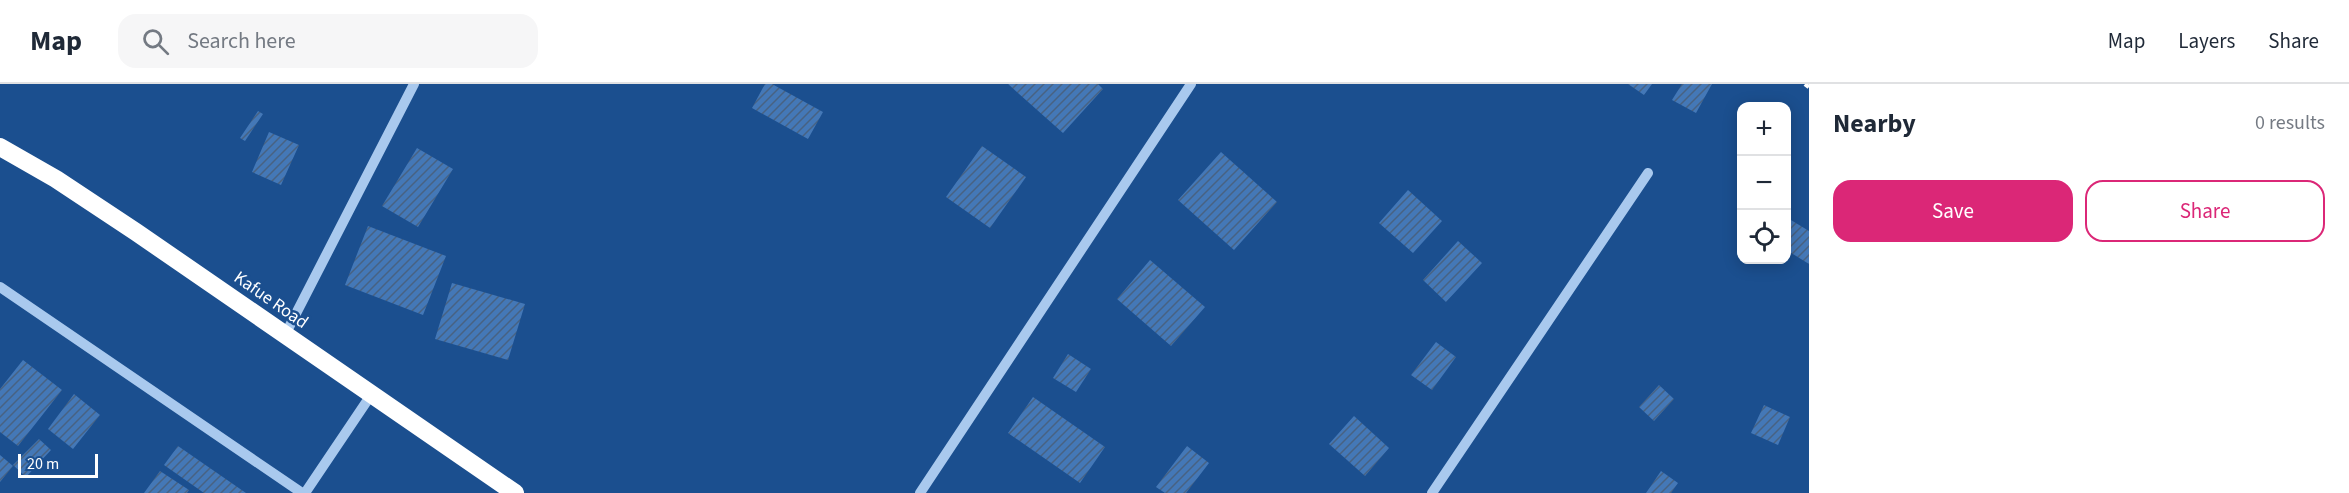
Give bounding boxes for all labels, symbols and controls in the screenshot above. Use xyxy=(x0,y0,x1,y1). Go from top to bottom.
search box xyxy=(118,14,538,68)
text: Map xyxy=(30,21,82,61)
icon: search xyxy=(139,25,172,58)
text: Search here xyxy=(187,25,296,57)
text: Map xyxy=(2108,26,2145,56)
text: Layers xyxy=(2178,26,2235,56)
text: Share xyxy=(2268,26,2319,56)
map controls xyxy=(1737,102,1791,264)
button: + xyxy=(1737,102,1791,156)
text: Nearby xyxy=(1833,105,1916,142)
text: 0 results xyxy=(2255,109,2325,137)
button: − xyxy=(1737,156,1791,210)
button: Save xyxy=(1833,180,2073,242)
button: Share xyxy=(2085,180,2325,242)
button: locate xyxy=(1737,210,1791,264)
street label: Kafue Road xyxy=(229,265,313,335)
scale bar xyxy=(18,451,98,478)
text: 20 m xyxy=(27,453,59,475)

